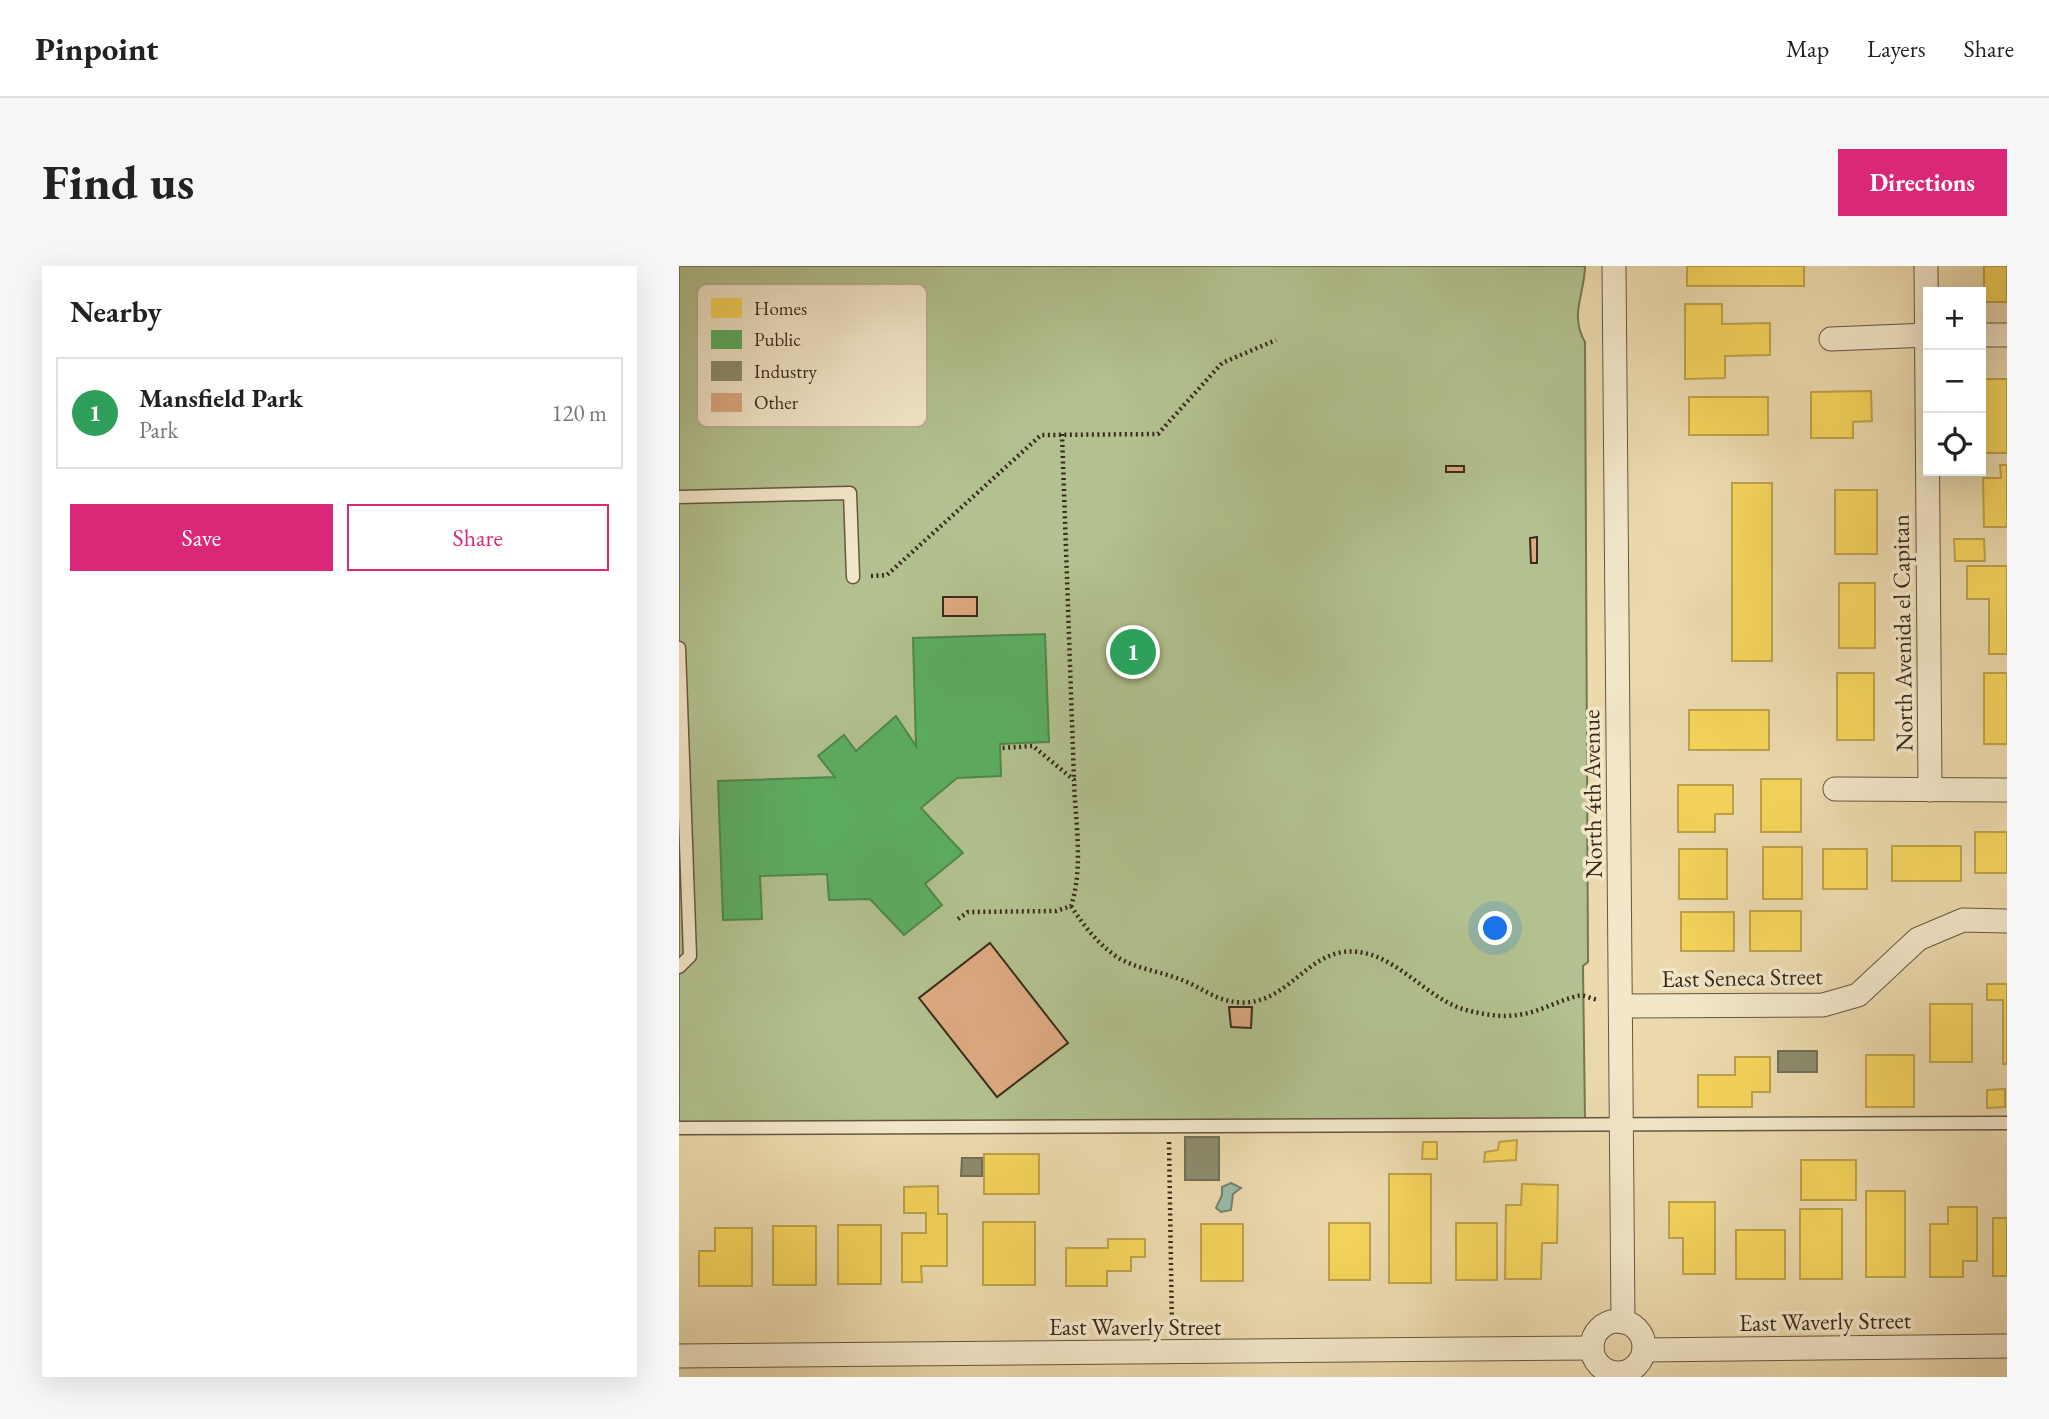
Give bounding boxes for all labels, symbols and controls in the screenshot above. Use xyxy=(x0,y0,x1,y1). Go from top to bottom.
text: Pinpoint xyxy=(35,27,158,70)
text: Map xyxy=(1786,33,1829,64)
text: Layers xyxy=(1867,33,1926,64)
text: Share xyxy=(1964,33,2014,64)
button: Directions xyxy=(1838,149,2007,216)
text: Find us xyxy=(42,150,194,214)
legend xyxy=(697,284,927,427)
map controls xyxy=(1923,287,1986,476)
button: + xyxy=(1923,287,1986,350)
text: Nearby xyxy=(70,292,162,331)
text: Homes xyxy=(754,296,807,321)
text: Public xyxy=(754,327,801,352)
button: − xyxy=(1923,350,1986,413)
text: Industry xyxy=(754,359,818,384)
text: Mansfield Park xyxy=(139,381,303,415)
text: Other xyxy=(754,390,799,415)
text: 1 xyxy=(89,398,101,428)
text: 120 m xyxy=(551,398,607,428)
button: locate xyxy=(1923,413,1986,476)
text: Park xyxy=(139,415,178,445)
button: Save xyxy=(70,504,333,571)
button: Share xyxy=(347,504,609,571)
street label: North Avenida el Capitan xyxy=(1884,514,1920,752)
pin: 1 xyxy=(1110,626,1156,678)
street label: North 4th Avenue xyxy=(1575,709,1609,879)
your location xyxy=(1478,911,1512,945)
street label: East Seneca Street xyxy=(1661,960,1823,994)
street label: East Waverly Street xyxy=(1739,1304,1912,1338)
street label: East Waverly Street xyxy=(1049,1311,1222,1342)

